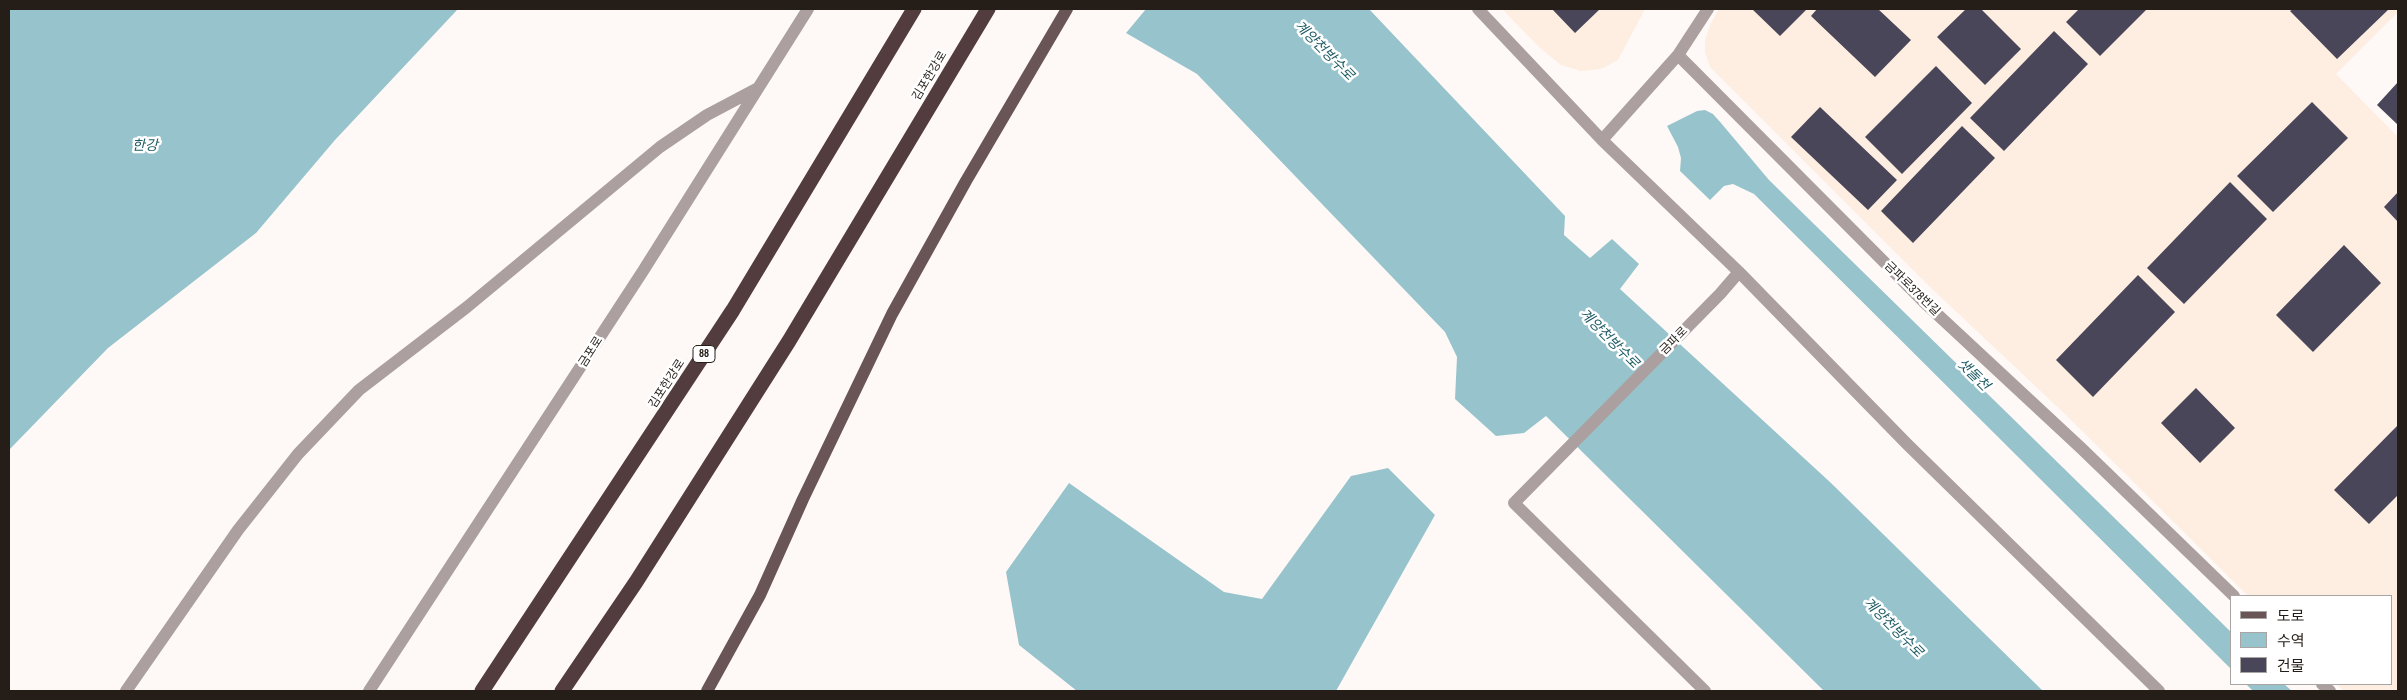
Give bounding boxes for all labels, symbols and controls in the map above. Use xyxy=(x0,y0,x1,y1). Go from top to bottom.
water label: 계양천방수로 xyxy=(1291,18,1357,84)
street label: 김포한강로 xyxy=(910,49,950,103)
water label: 한강 xyxy=(132,138,158,154)
street label: 금파로378번길 xyxy=(1881,259,1943,319)
water label: 계양천방수로 xyxy=(1576,306,1642,372)
street label: 금파로 xyxy=(1657,324,1691,358)
street label: 금포로 xyxy=(576,334,606,370)
road number: 88 xyxy=(693,346,715,362)
water label: 샛돌천 xyxy=(1953,356,1993,394)
street label: 김포한강로 xyxy=(646,357,688,411)
water label: 계양천방수로 xyxy=(1860,595,1926,661)
legend xyxy=(2230,595,2392,685)
text: 도로 xyxy=(2277,605,2305,626)
text: 수역 xyxy=(2277,630,2305,651)
text: 건물 xyxy=(2277,655,2305,676)

